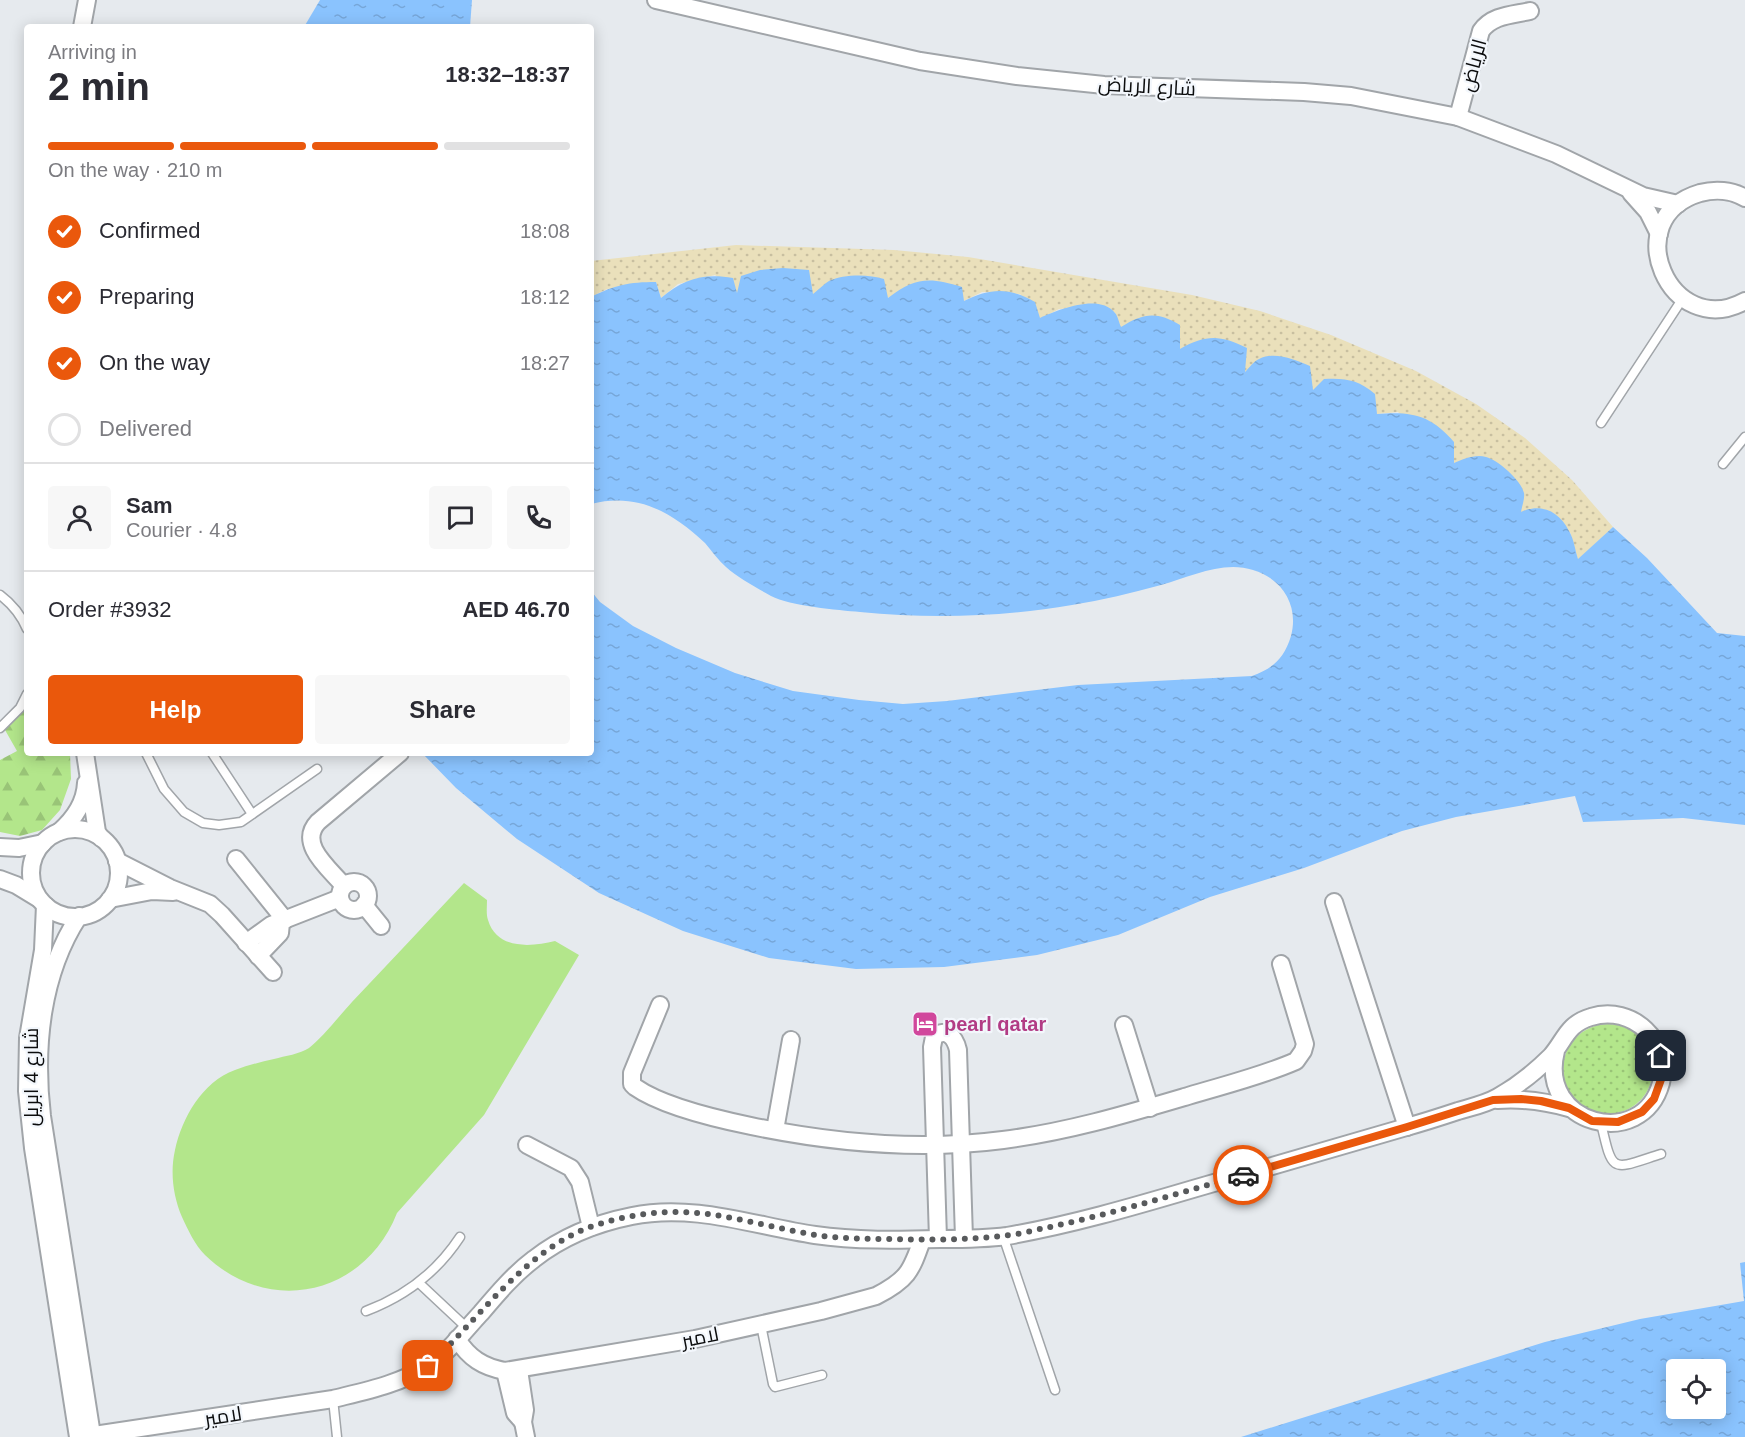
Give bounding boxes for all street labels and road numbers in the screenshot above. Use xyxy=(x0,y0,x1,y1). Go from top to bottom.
street label: الرياض xyxy=(1455,36,1492,94)
street label: شارع الرياض xyxy=(1097,72,1196,103)
street label: شارع 4 ابريل xyxy=(20,1028,45,1126)
street label: لامير xyxy=(678,1323,721,1353)
street label: لامير xyxy=(202,1402,243,1431)

